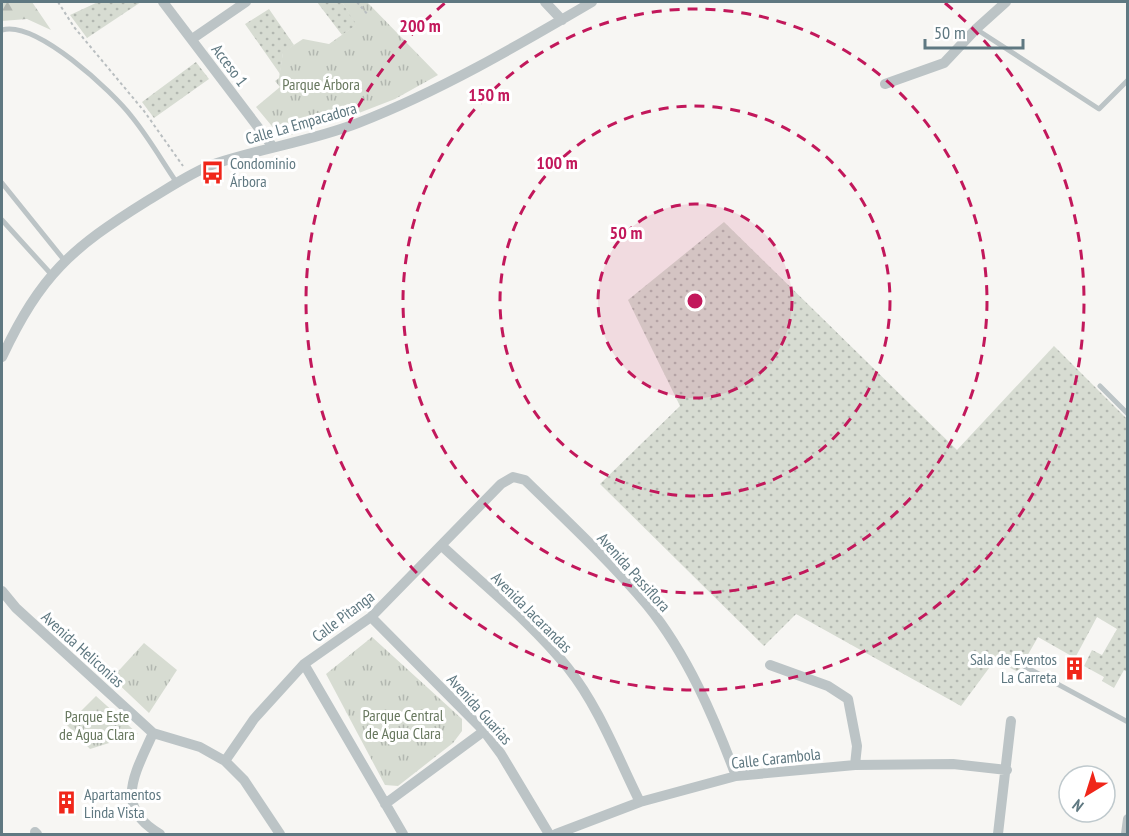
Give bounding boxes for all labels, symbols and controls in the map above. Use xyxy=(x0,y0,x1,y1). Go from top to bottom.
scale bar xyxy=(925,12,1022,50)
text: 200 m xyxy=(399,14,441,37)
text: 50 m xyxy=(934,21,966,44)
street label: Acceso 1 xyxy=(208,40,252,90)
park label: Parque Árbora xyxy=(282,74,360,94)
text: 150 m xyxy=(468,83,510,106)
street label: Calle La Empacadora xyxy=(243,98,359,148)
text: 100 m xyxy=(536,151,578,174)
place label: Condominio Árbora xyxy=(230,153,296,191)
bus stop icon: Condominio Árbora xyxy=(199,159,225,185)
text: 50 m xyxy=(610,221,642,244)
centre of rings xyxy=(685,291,705,311)
street label: Avenida Passiflora xyxy=(593,528,675,616)
street label: Avenida Jacarandas xyxy=(487,567,577,657)
street label: Calle Pitanga xyxy=(308,586,378,646)
street label: Avenida Heliconias xyxy=(38,607,128,691)
place label: Sala de Eventos La Carreta xyxy=(970,649,1057,687)
building icon: Sala de Eventos La Carreta xyxy=(1062,655,1088,681)
street label: Avenida Guarias xyxy=(443,670,517,748)
park label: Parque Central de Agua Clara xyxy=(363,705,444,743)
park label: Parque Este de Agua Clara xyxy=(59,706,135,744)
street label: Calle Carambola xyxy=(730,743,822,773)
north arrow xyxy=(1057,764,1117,824)
place label: Apartamentos Linda Vista xyxy=(84,784,161,822)
building icon: Apartamentos Linda Vista xyxy=(53,790,79,816)
text: N xyxy=(1068,795,1087,816)

